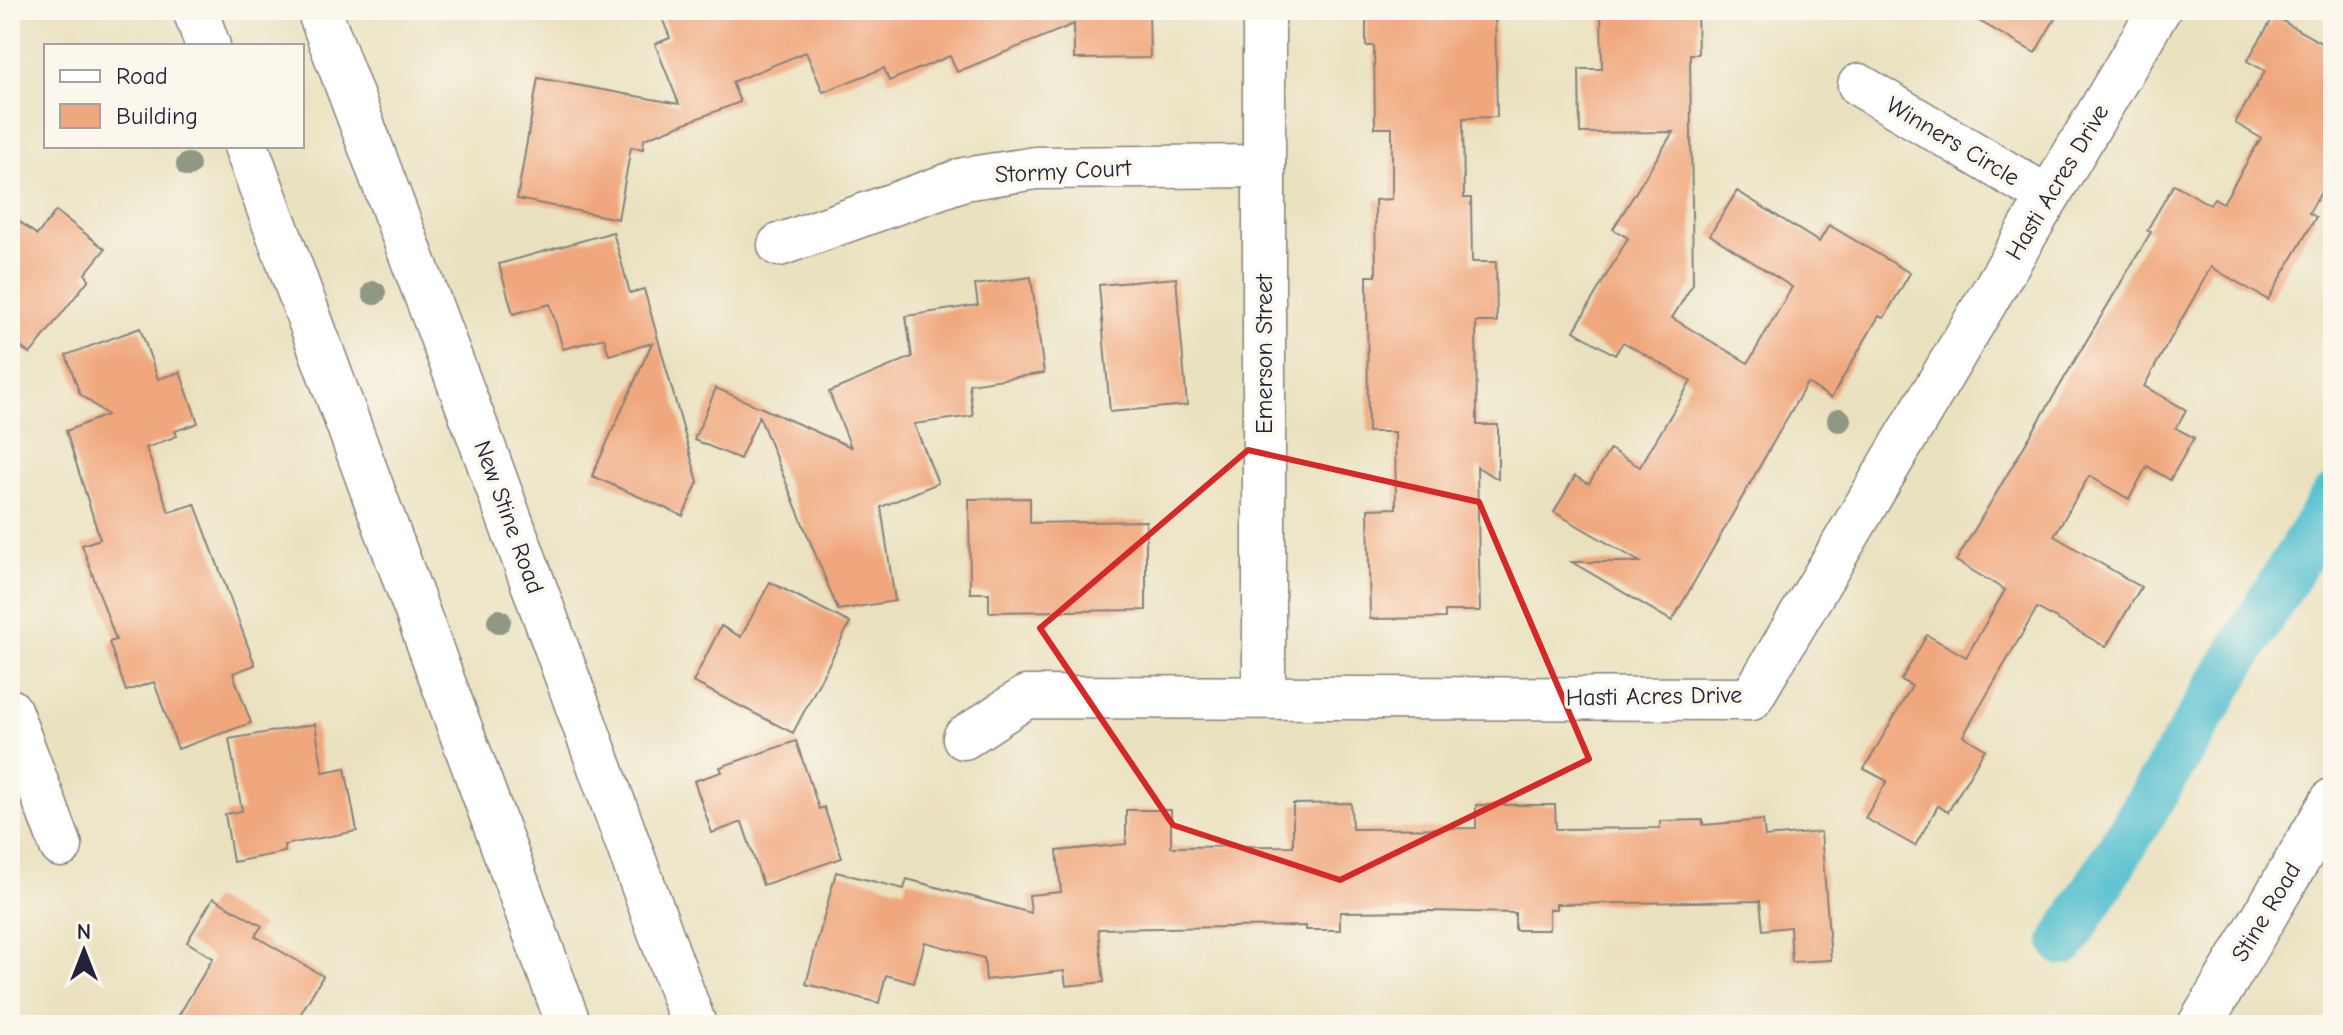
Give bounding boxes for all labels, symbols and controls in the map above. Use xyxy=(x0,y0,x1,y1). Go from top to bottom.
legend xyxy=(44,44,304,148)
text: Road xyxy=(116,62,168,90)
street label: Winners Circle xyxy=(1881,90,2025,192)
street label: Hasti Acres Drive xyxy=(2000,99,2114,265)
text: Building xyxy=(116,102,198,130)
street label: Stormy Court xyxy=(994,153,1133,189)
street label: Emerson Street xyxy=(1250,273,1278,434)
street label: New Stine Road xyxy=(468,437,550,597)
street label: Hasti Acres Drive xyxy=(1566,680,1742,712)
street label: Stine Road xyxy=(2225,857,2307,967)
north arrow xyxy=(44,911,124,991)
text: N xyxy=(77,919,91,945)

